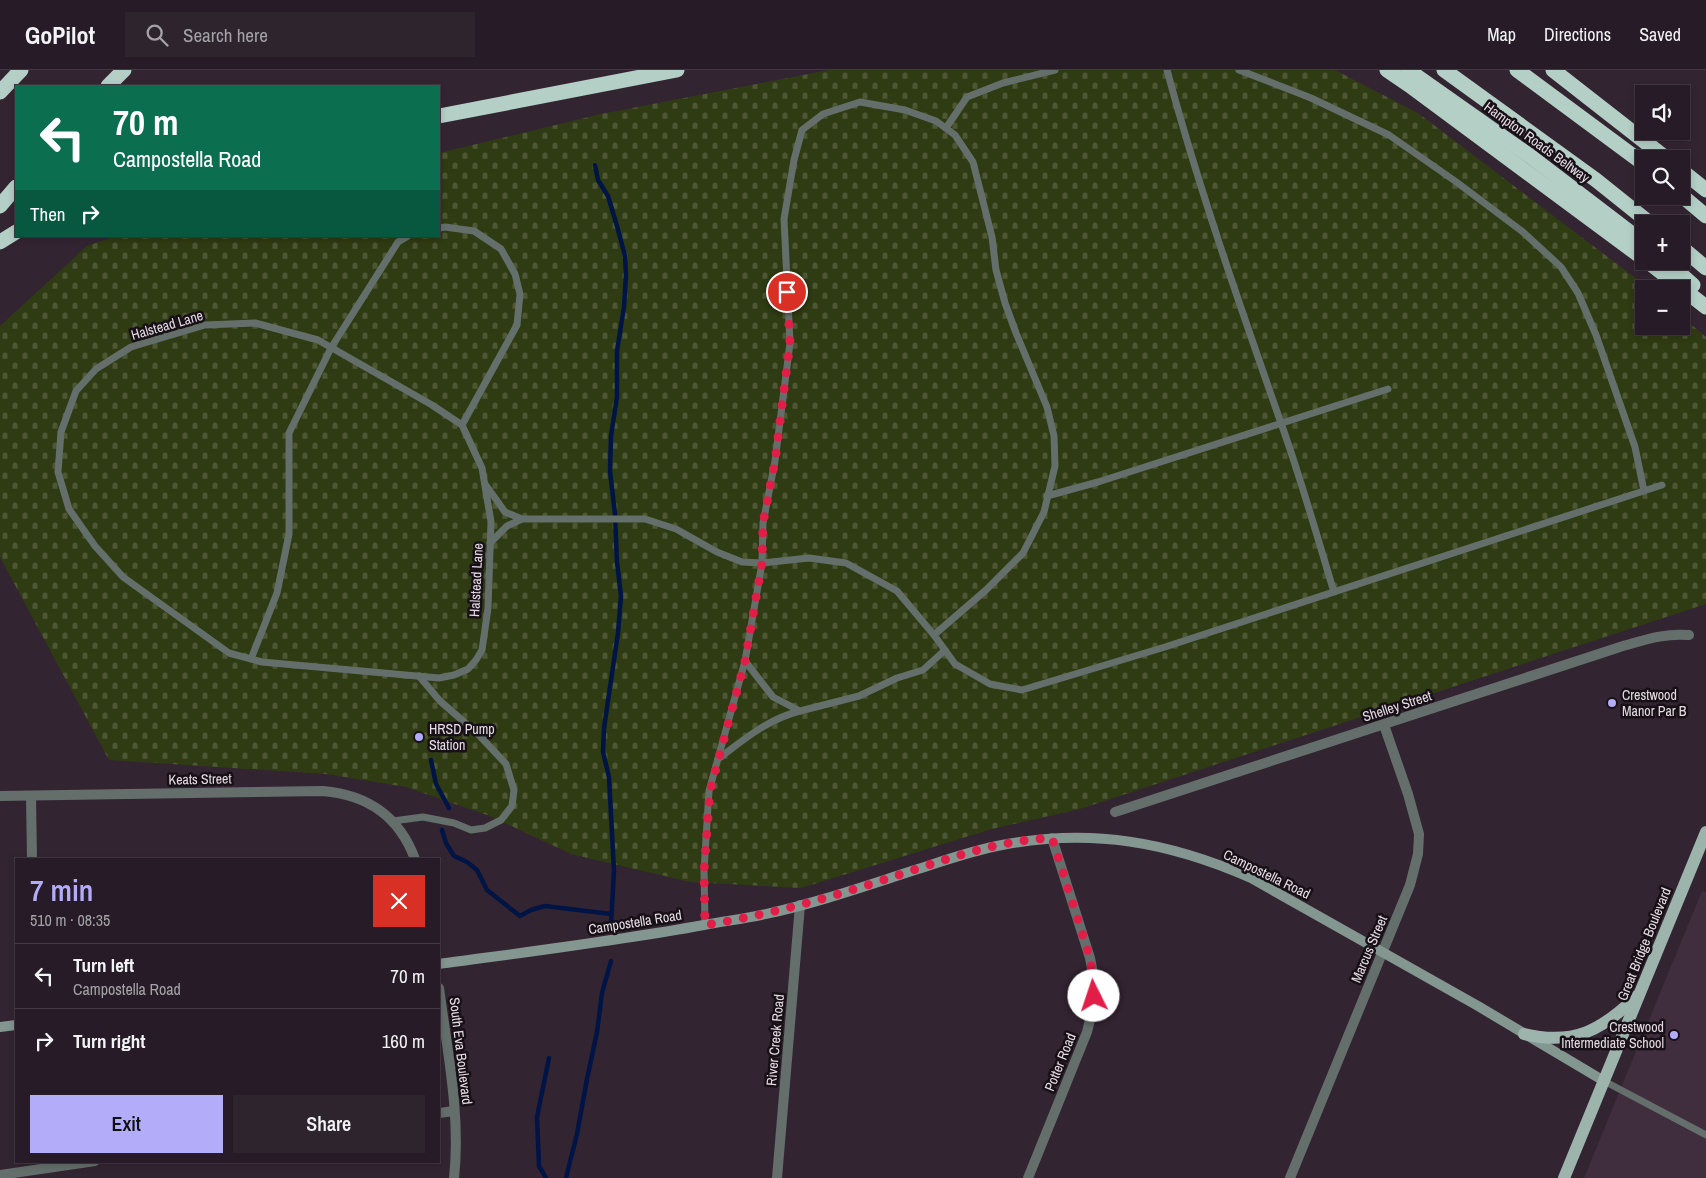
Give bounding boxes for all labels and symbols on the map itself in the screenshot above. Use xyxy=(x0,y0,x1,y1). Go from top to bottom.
street label: Hampton Roads Beltway xyxy=(1481,98,1594,187)
pin xyxy=(766,271,808,313)
street label: Halstead Lane xyxy=(129,306,205,344)
street label: Halstead Lane xyxy=(465,543,487,617)
street label: Shelley Street xyxy=(1360,686,1434,726)
place label: Crestwood Manor Par B xyxy=(1622,686,1687,720)
marker: Crestwood Manor Par B xyxy=(1606,697,1618,709)
place label: HRSD Pump Station xyxy=(429,720,495,754)
marker: HRSD Pump Station xyxy=(413,731,425,743)
street label: Keats Street xyxy=(168,769,232,789)
street label: Campostella Road xyxy=(1221,845,1313,903)
street label: Great Bridge Boulevard xyxy=(1613,885,1675,1003)
street label: Campostella Road xyxy=(587,906,683,938)
street label: Marcus Street xyxy=(1347,913,1391,985)
position arrow xyxy=(1067,969,1119,1021)
street label: River Creek Road xyxy=(762,993,788,1087)
street label: South Eva Boulevard xyxy=(445,996,477,1106)
place label: Crestwood Intermediate School xyxy=(1561,1018,1664,1052)
marker: Crestwood Intermediate School xyxy=(1668,1029,1680,1041)
street label: Potter Road xyxy=(1040,1030,1080,1094)

